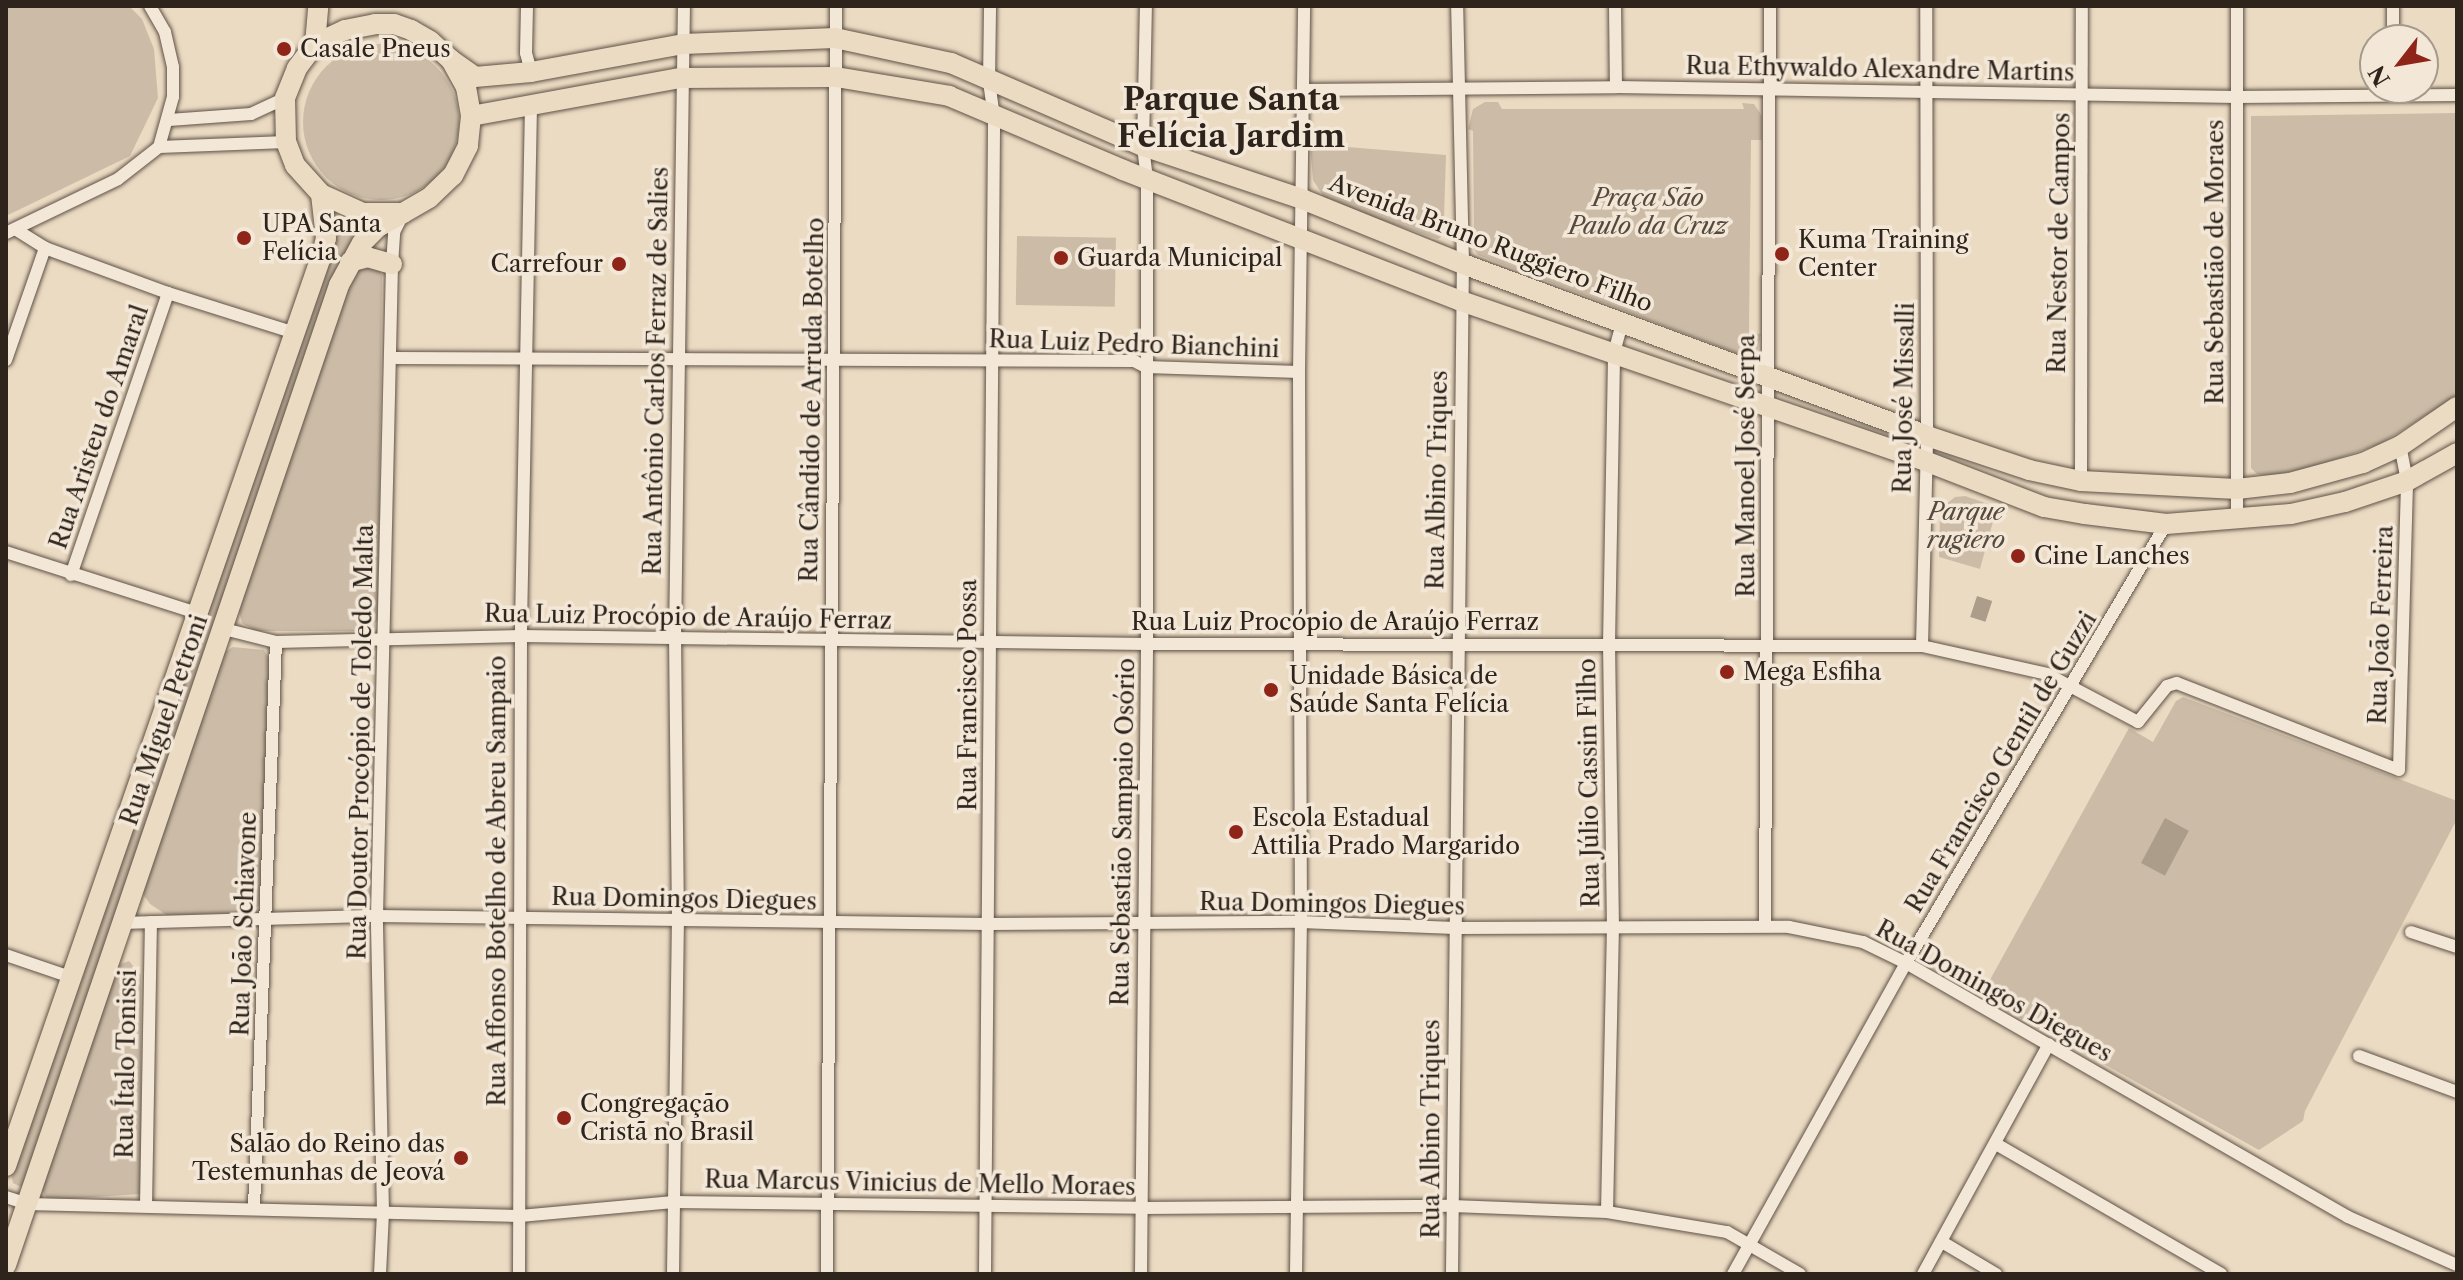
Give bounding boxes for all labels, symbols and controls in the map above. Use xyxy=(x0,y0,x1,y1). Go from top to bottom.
north arrow xyxy=(2359,24,2439,104)
place label: Casale Pneus xyxy=(300,35,451,63)
marker: Casale Pneus xyxy=(275,40,293,58)
street label: Rua Ethywaldo Alexandre Martins xyxy=(1685,51,2075,87)
text: N xyxy=(2363,60,2396,91)
district label: Parque Santa Felícia Jardim xyxy=(1117,81,1345,156)
street label: Rua Nestor de Campos xyxy=(2042,112,2076,374)
street label: Rua Sebastião de Moraes xyxy=(2201,119,2229,405)
street label: Rua Antônio Carlos Ferraz de Salies xyxy=(638,166,674,576)
street label: Avenida Bruno Ruggiero Filho xyxy=(1325,168,1657,318)
park label: Praça São Paulo da Cruz xyxy=(1568,184,1728,240)
place label: UPA Santa Felícia xyxy=(262,210,382,266)
street label: Rua Cândido de Arruda Botelho xyxy=(794,217,830,583)
place label: Kuma Training Center xyxy=(1798,226,1969,282)
marker: UPA Santa Felícia xyxy=(233,227,255,249)
place label: Guarda Municipal xyxy=(1077,244,1283,272)
marker: Kuma Training Center xyxy=(1773,245,1791,263)
marker: Guarda Municipal xyxy=(1052,249,1070,267)
place label: Carrefour xyxy=(491,250,603,278)
marker: Carrefour xyxy=(610,255,628,273)
street label: Rua Aristeu do Amaral xyxy=(43,300,155,554)
street label: Rua José Missalli xyxy=(1888,302,1920,494)
street label: Rua Luiz Pedro Bianchini xyxy=(988,325,1280,363)
street label: Rua Manoel José Serpa xyxy=(1732,334,1760,598)
street label: Rua Albino Triques xyxy=(1421,369,1453,591)
park label: Parque rugiero xyxy=(1927,498,2005,554)
street label: Rua Doutor Procópio de Toledo Malta xyxy=(343,523,379,961)
street label: Rua João Ferreira xyxy=(2363,525,2399,725)
place label: Cine Lanches xyxy=(2034,542,2190,570)
marker: Cine Lanches xyxy=(2009,547,2027,565)
street label: Rua Francisco Possa xyxy=(954,579,982,811)
street label: Rua Luiz Procópio de Araújo Ferraz xyxy=(483,599,893,635)
street label: Rua Francisco Gentil de Guzzi xyxy=(1899,606,2103,918)
street label: Rua Luiz Procópio de Araújo Ferraz xyxy=(1130,608,1540,636)
street label: Rua Miguel Petroni xyxy=(114,611,214,829)
street label: Rua Affonso Botelho de Abreu Sampaio xyxy=(483,654,511,1108)
street label: Rua Sebastião Sampaio Osório xyxy=(1106,657,1140,1007)
street label: Rua Júlio Cassin Filho xyxy=(1572,658,1606,908)
place label: Mega Esfiha xyxy=(1743,658,1882,686)
place label: Unidade Básica de Saúde Santa Felícia xyxy=(1289,662,1509,718)
marker: Mega Esfiha xyxy=(1718,663,1736,681)
marker: Unidade Básica de Saúde Santa Felícia xyxy=(1260,679,1282,701)
place label: Escola Estadual Attilia Prado Margarido xyxy=(1252,804,1520,860)
street label: Rua João Schiavone xyxy=(226,811,262,1037)
marker: Escola Estadual Attilia Prado Margarido xyxy=(1227,823,1245,841)
street label: Rua Domingos Diegues xyxy=(551,882,817,916)
street label: Rua Domingos Diegues xyxy=(1199,887,1465,921)
street label: Rua Domingos Diegues xyxy=(1871,914,2117,1068)
street label: Rua Ítalo Tonissi xyxy=(110,969,142,1159)
street label: Rua Albino Triques xyxy=(1417,1018,1445,1240)
place label: Congregação Cristã no Brasil xyxy=(580,1090,754,1146)
marker: Congregação Cristã no Brasil xyxy=(555,1109,573,1127)
place label: Salão do Reino das Testemunhas de Jeová xyxy=(192,1130,445,1186)
marker: Salão do Reino das Testemunhas de Jeová xyxy=(452,1149,470,1167)
street label: Rua Marcus Vinicius de Mello Moraes xyxy=(704,1165,1136,1201)

